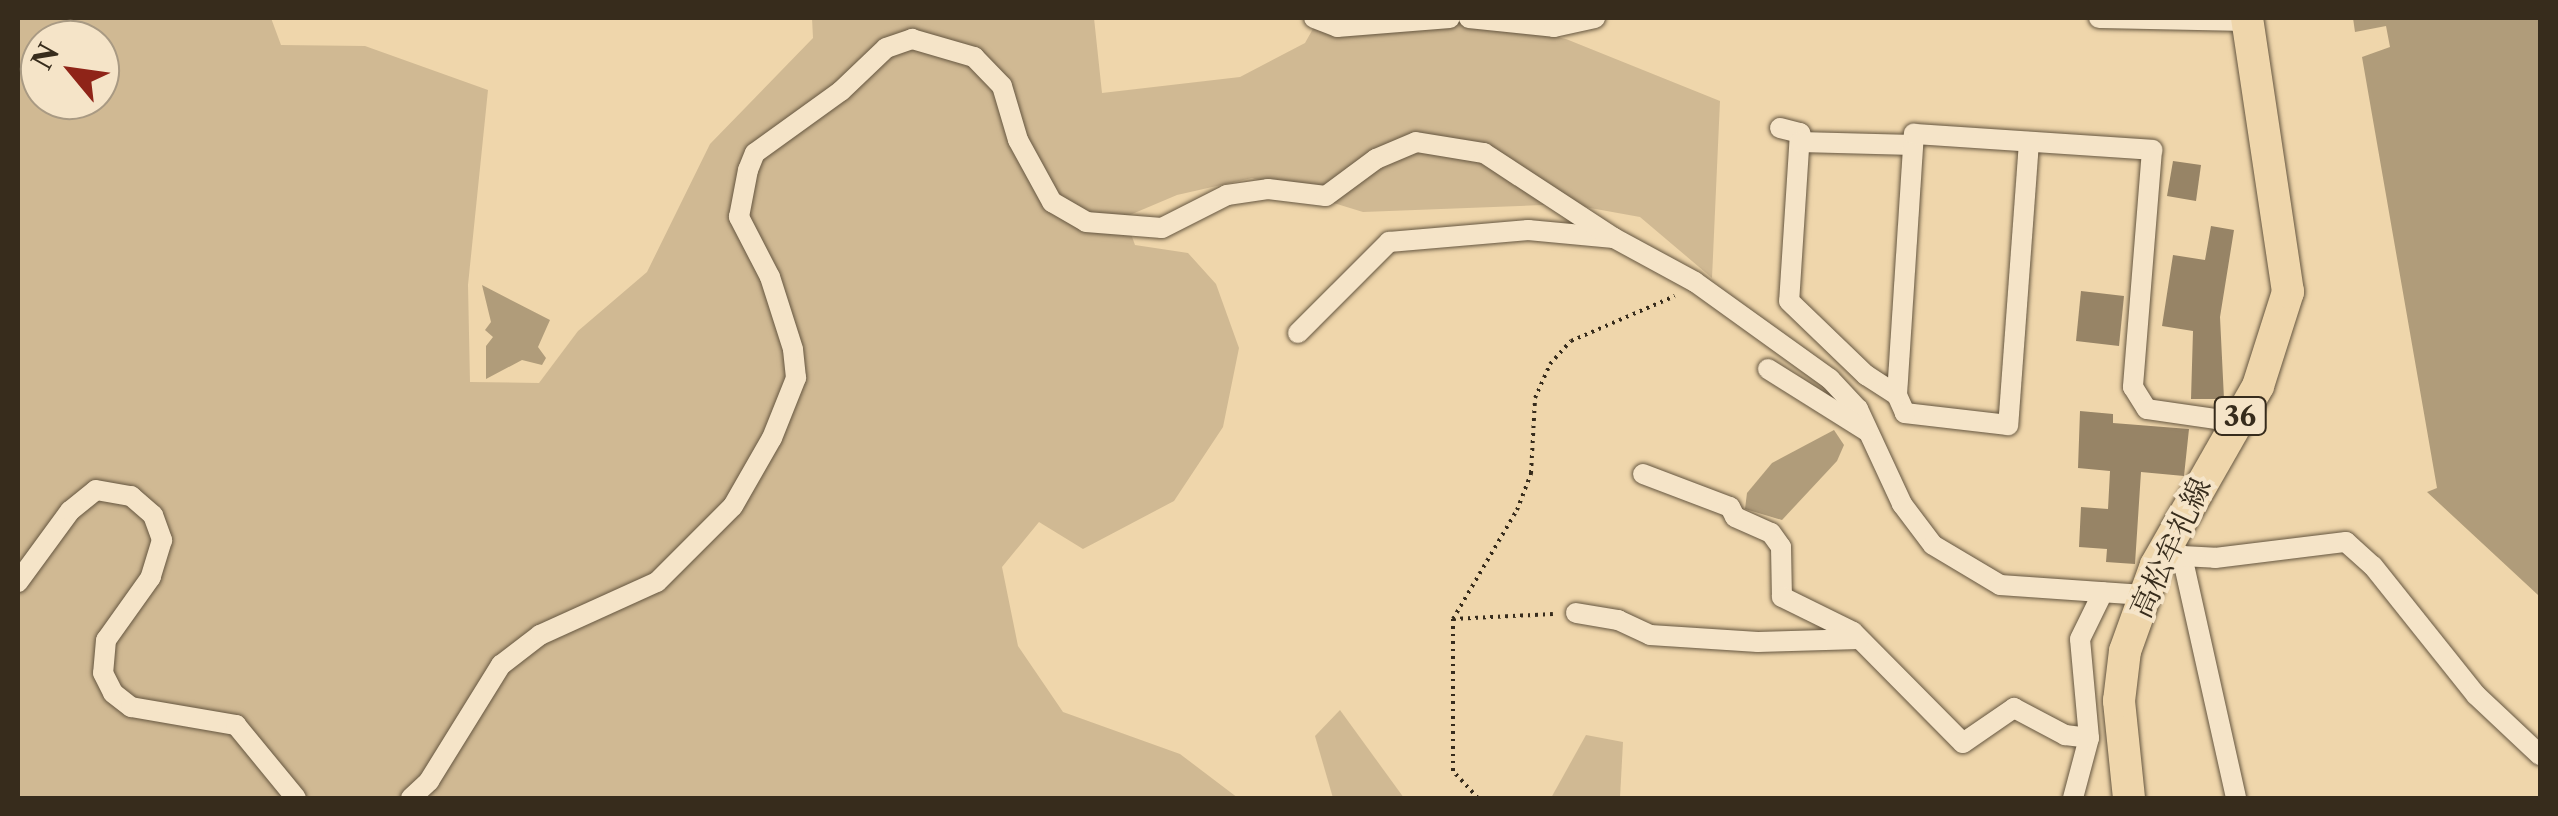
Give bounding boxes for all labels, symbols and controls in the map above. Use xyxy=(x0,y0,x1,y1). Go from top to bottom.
north arrow xyxy=(20,20,120,120)
text: N xyxy=(25,38,66,75)
road number: 36 xyxy=(2212,393,2268,439)
street label: 高松牟礼線 xyxy=(2123,472,2219,624)

